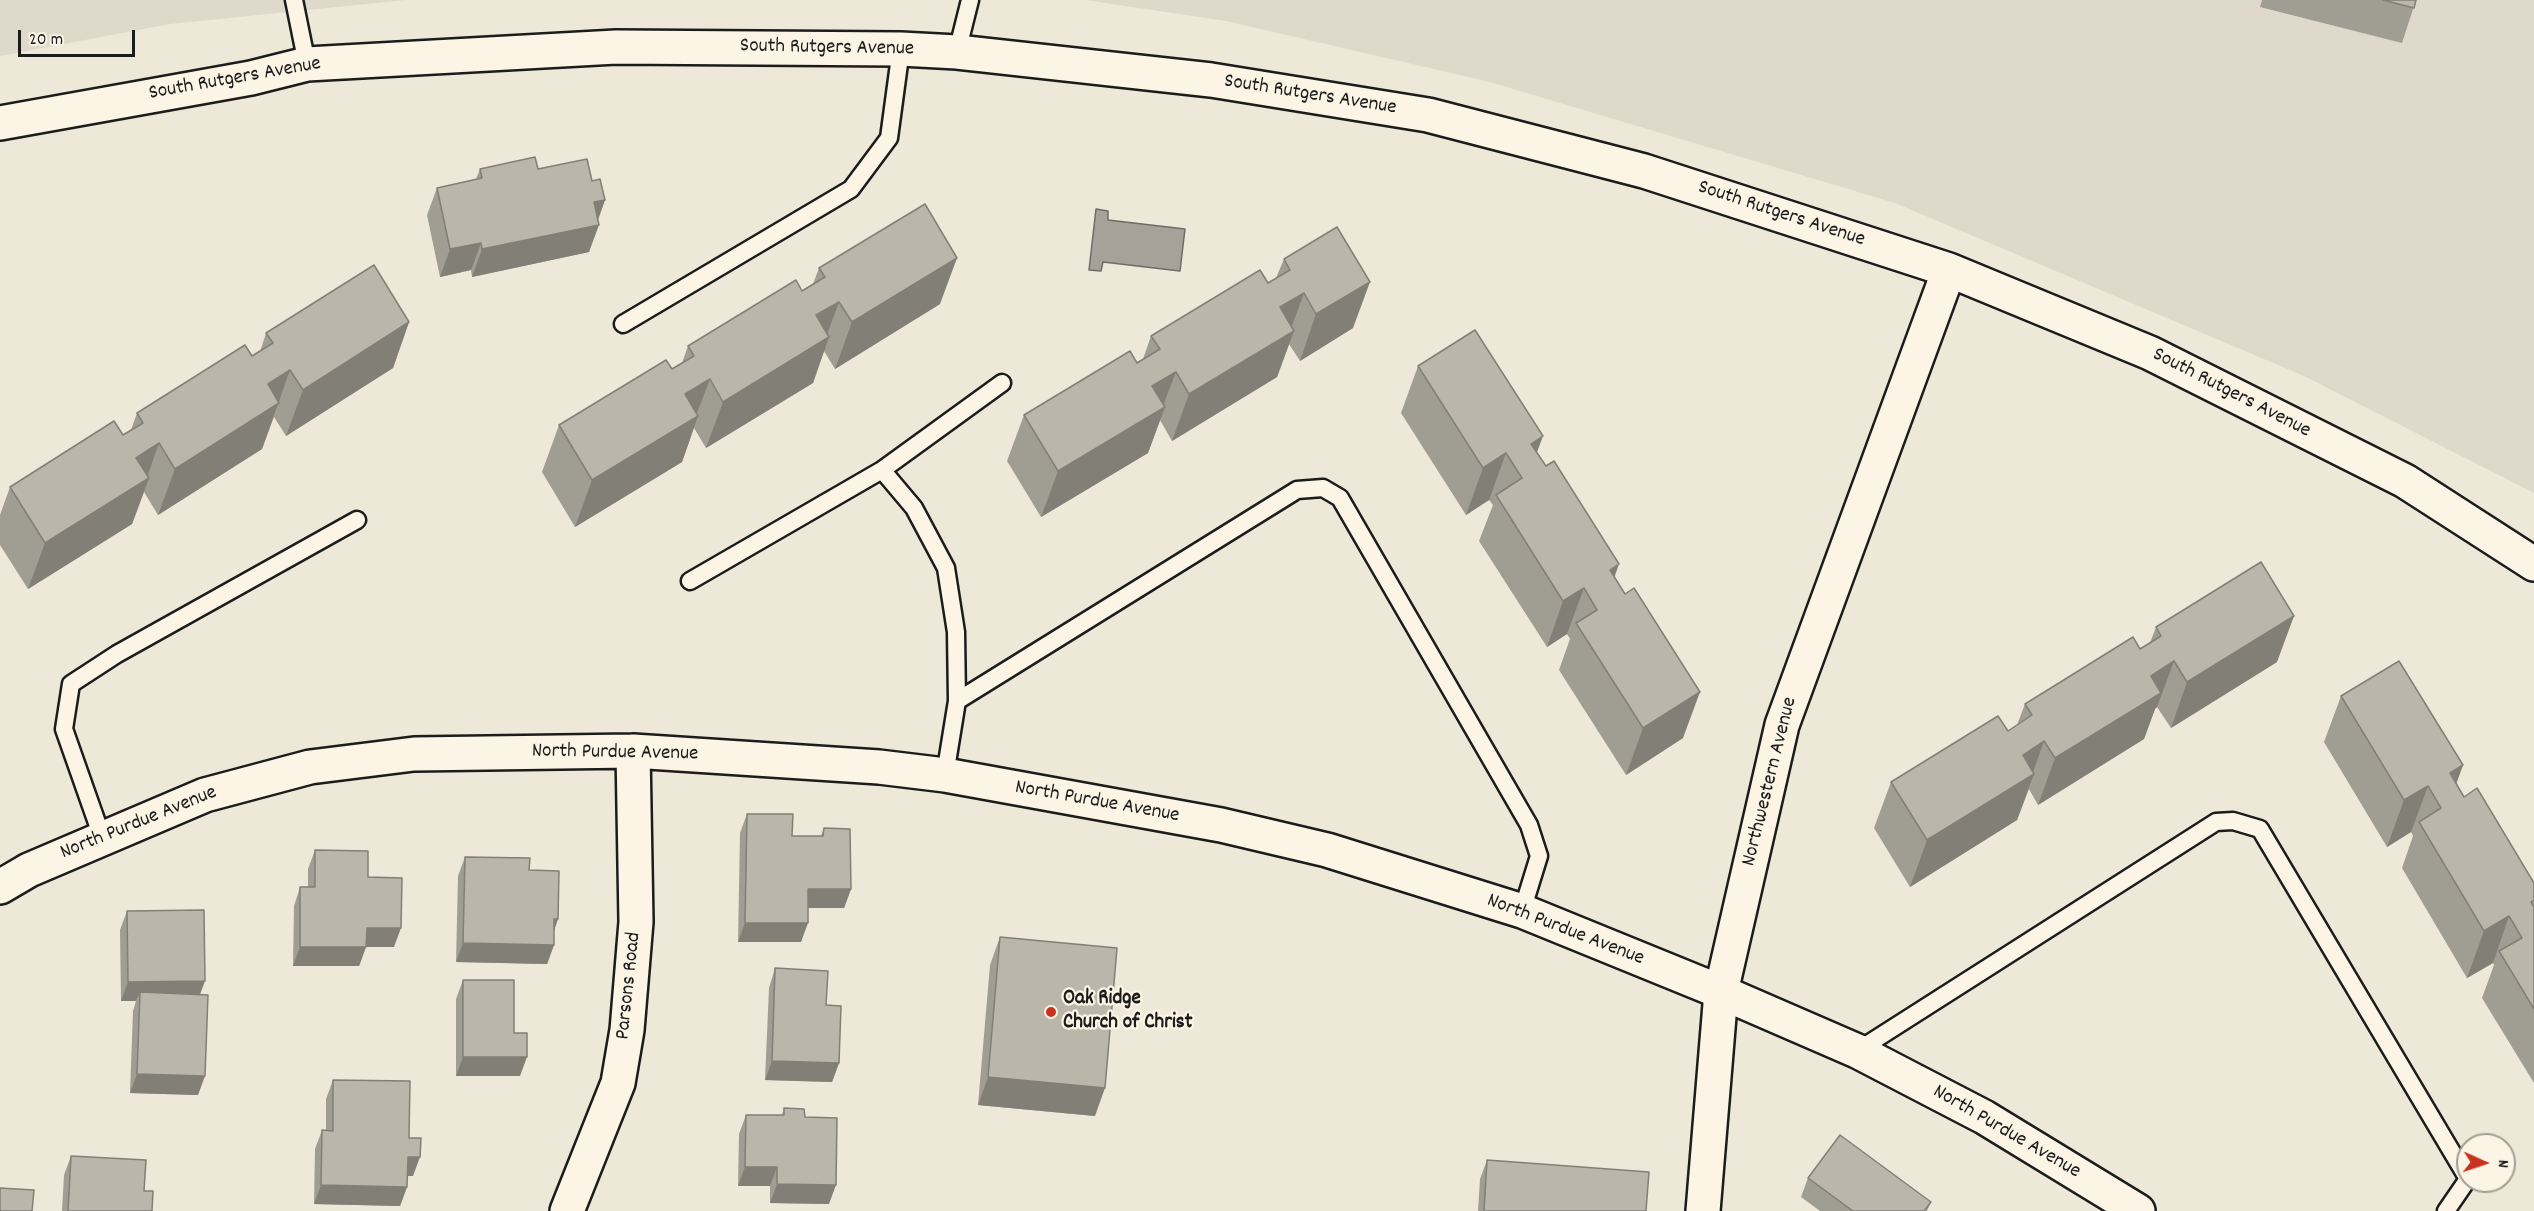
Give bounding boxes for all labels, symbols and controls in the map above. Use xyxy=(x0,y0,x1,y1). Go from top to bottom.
scale bar xyxy=(21,18,138,56)
text: 20 m xyxy=(29,28,63,53)
street label: South Rutgers Avenue xyxy=(740,35,914,63)
street label: South Rutgers Avenue xyxy=(147,52,323,108)
street label: South Rutgers Avenue xyxy=(1222,70,1398,122)
street label: South Rutgers Avenue xyxy=(1694,176,1868,254)
street label: South Rutgers Avenue xyxy=(2148,343,2314,445)
street label: Northwestern Avenue xyxy=(1738,695,1804,869)
street label: North Purdue Avenue xyxy=(532,740,698,768)
street label: North Purdue Avenue xyxy=(1013,776,1181,830)
street label: North Purdue Avenue xyxy=(57,781,221,867)
street label: North Purdue Avenue xyxy=(1483,889,1647,973)
street label: Parsons Road xyxy=(612,931,648,1041)
place label: Oak Ridge Church of Christ xyxy=(1063,987,1192,1037)
marker: Oak Ridge Church of Christ xyxy=(1044,1005,1058,1019)
street label: North Purdue Avenue xyxy=(1928,1080,2084,1186)
north arrow xyxy=(2456,1133,2516,1193)
text: N xyxy=(2491,1159,2514,1168)

